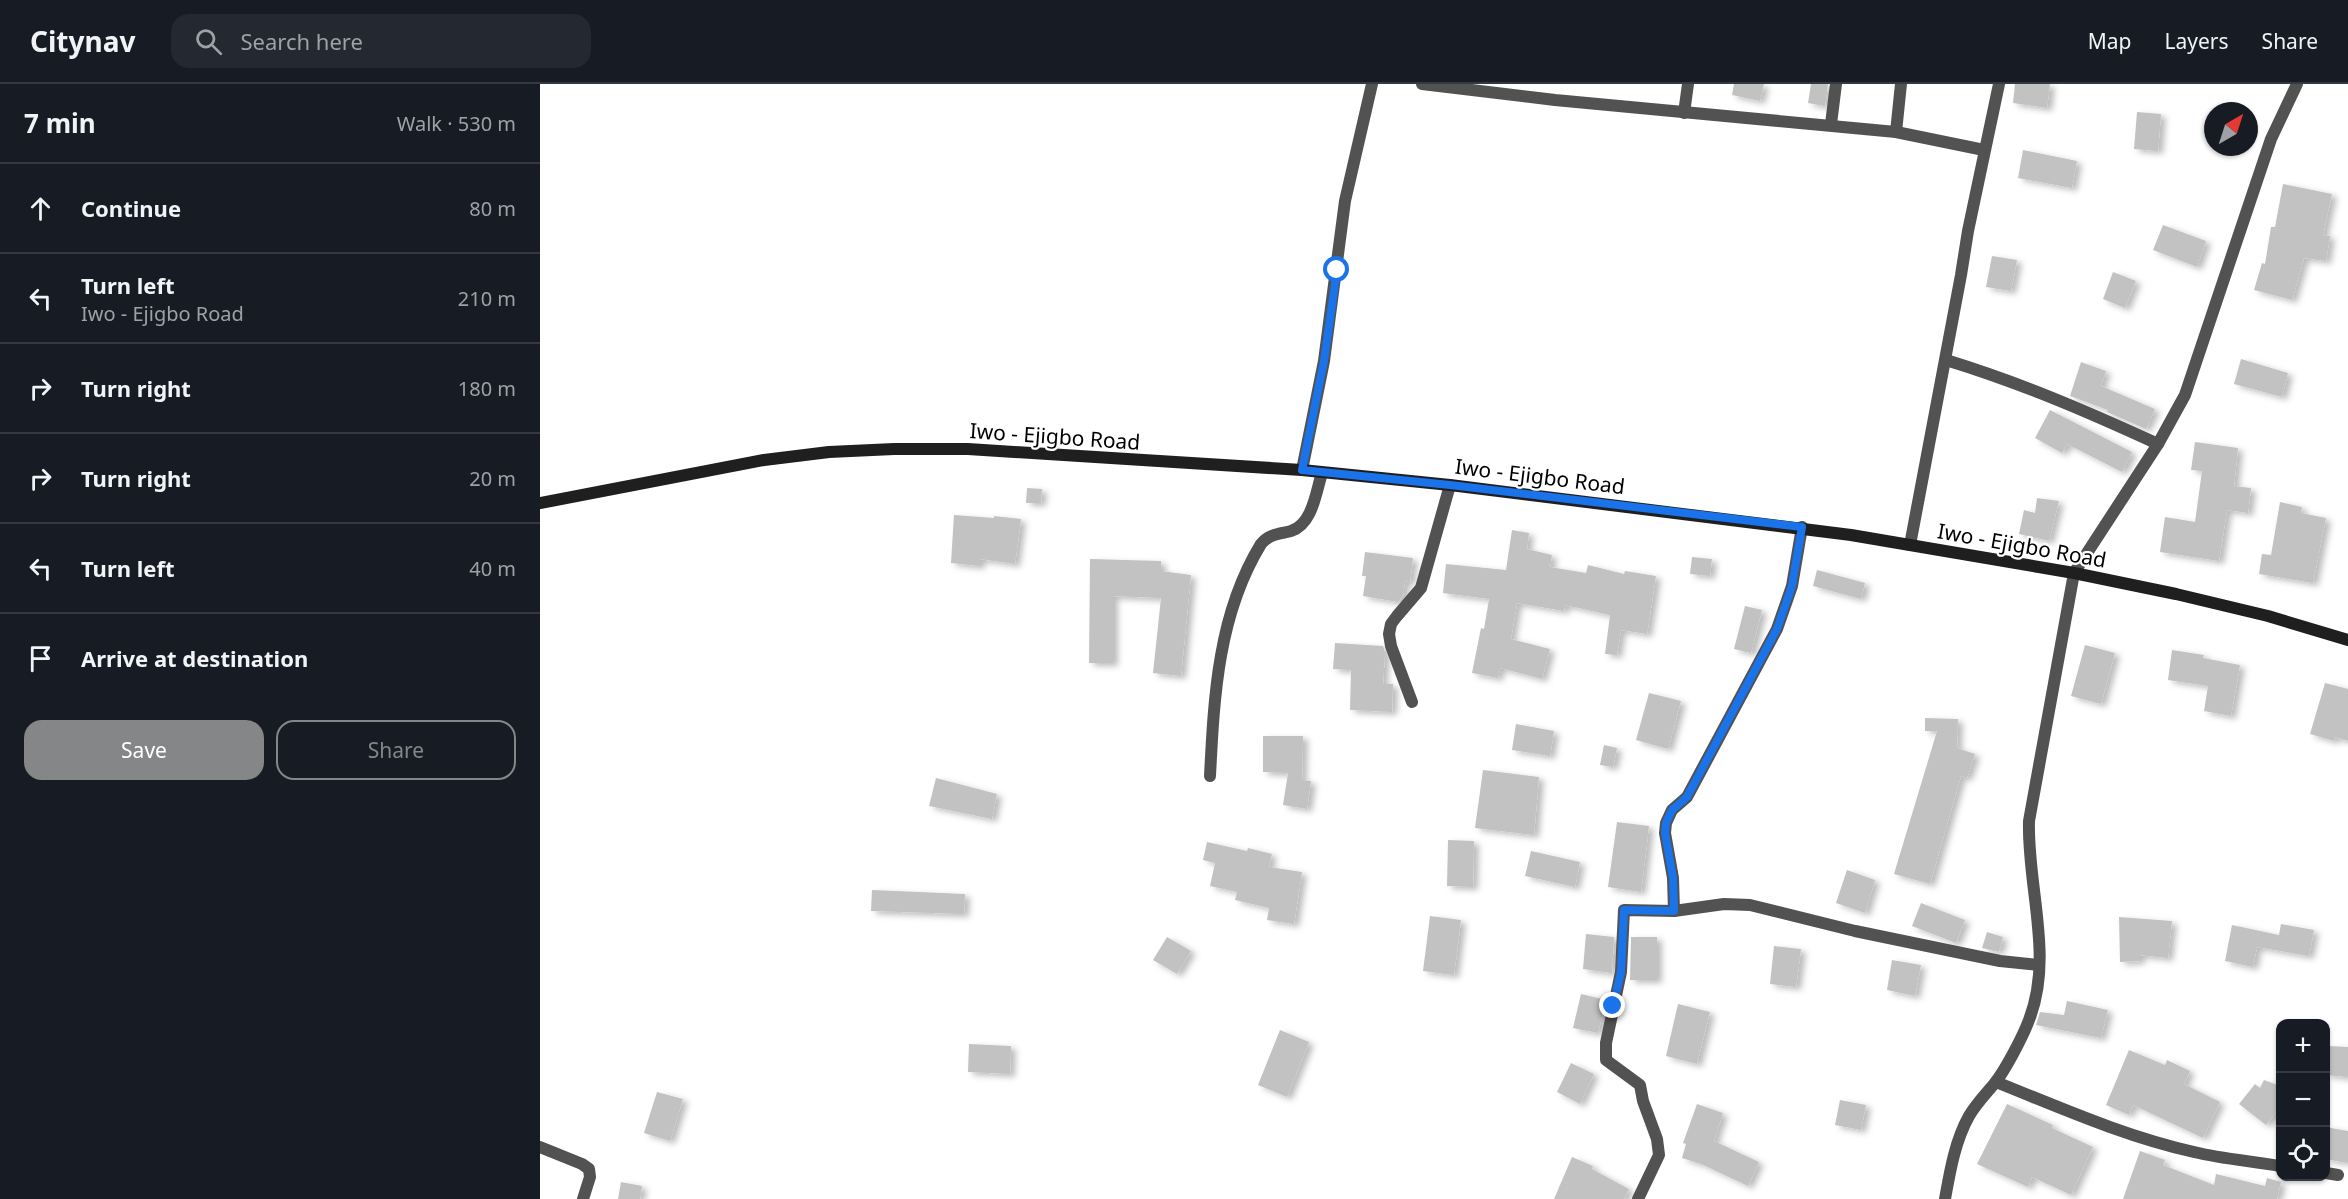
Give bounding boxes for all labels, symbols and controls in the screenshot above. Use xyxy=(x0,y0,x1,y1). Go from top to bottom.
search box xyxy=(171,14,591,68)
text: Citynav xyxy=(30,22,135,60)
icon: search xyxy=(192,25,225,58)
text: Search here xyxy=(240,26,363,56)
text: Map xyxy=(2088,27,2132,55)
text: Layers xyxy=(2165,27,2229,55)
text: Share xyxy=(2262,27,2318,55)
north arrow xyxy=(2204,102,2258,156)
text: 7 min xyxy=(24,105,96,141)
text: Walk · 530 m xyxy=(397,110,516,137)
icon: ahead xyxy=(24,192,57,225)
text: Continue xyxy=(81,193,181,223)
text: 80 m xyxy=(469,195,516,222)
route start xyxy=(1323,256,1349,282)
text: Turn left xyxy=(81,270,175,300)
icon: left xyxy=(24,282,57,315)
text: 210 m xyxy=(458,285,516,312)
text: Iwo - Ejigbo Road xyxy=(81,300,244,327)
icon: right xyxy=(24,372,57,405)
text: Turn right xyxy=(81,373,191,403)
text: 180 m xyxy=(458,375,516,402)
street label: Iwo - Ejigbo Road xyxy=(969,416,1141,456)
street label: Iwo - Ejigbo Road xyxy=(1453,452,1627,500)
icon: right xyxy=(24,462,57,495)
text: Turn right xyxy=(81,463,191,493)
text: 20 m xyxy=(469,465,516,492)
street label: Iwo - Ejigbo Road xyxy=(1935,516,2109,574)
icon: left xyxy=(24,552,57,585)
text: Turn left xyxy=(81,553,175,583)
text: 40 m xyxy=(469,555,516,582)
icon: arrive xyxy=(24,642,57,675)
text: Arrive at destination xyxy=(81,643,308,673)
button: Save xyxy=(24,720,264,780)
button: Share xyxy=(276,720,516,780)
route end xyxy=(1599,992,1625,1018)
map controls xyxy=(2276,1019,2330,1181)
button: + xyxy=(2276,1019,2330,1073)
button: − xyxy=(2276,1073,2330,1127)
button: locate xyxy=(2276,1127,2330,1181)

